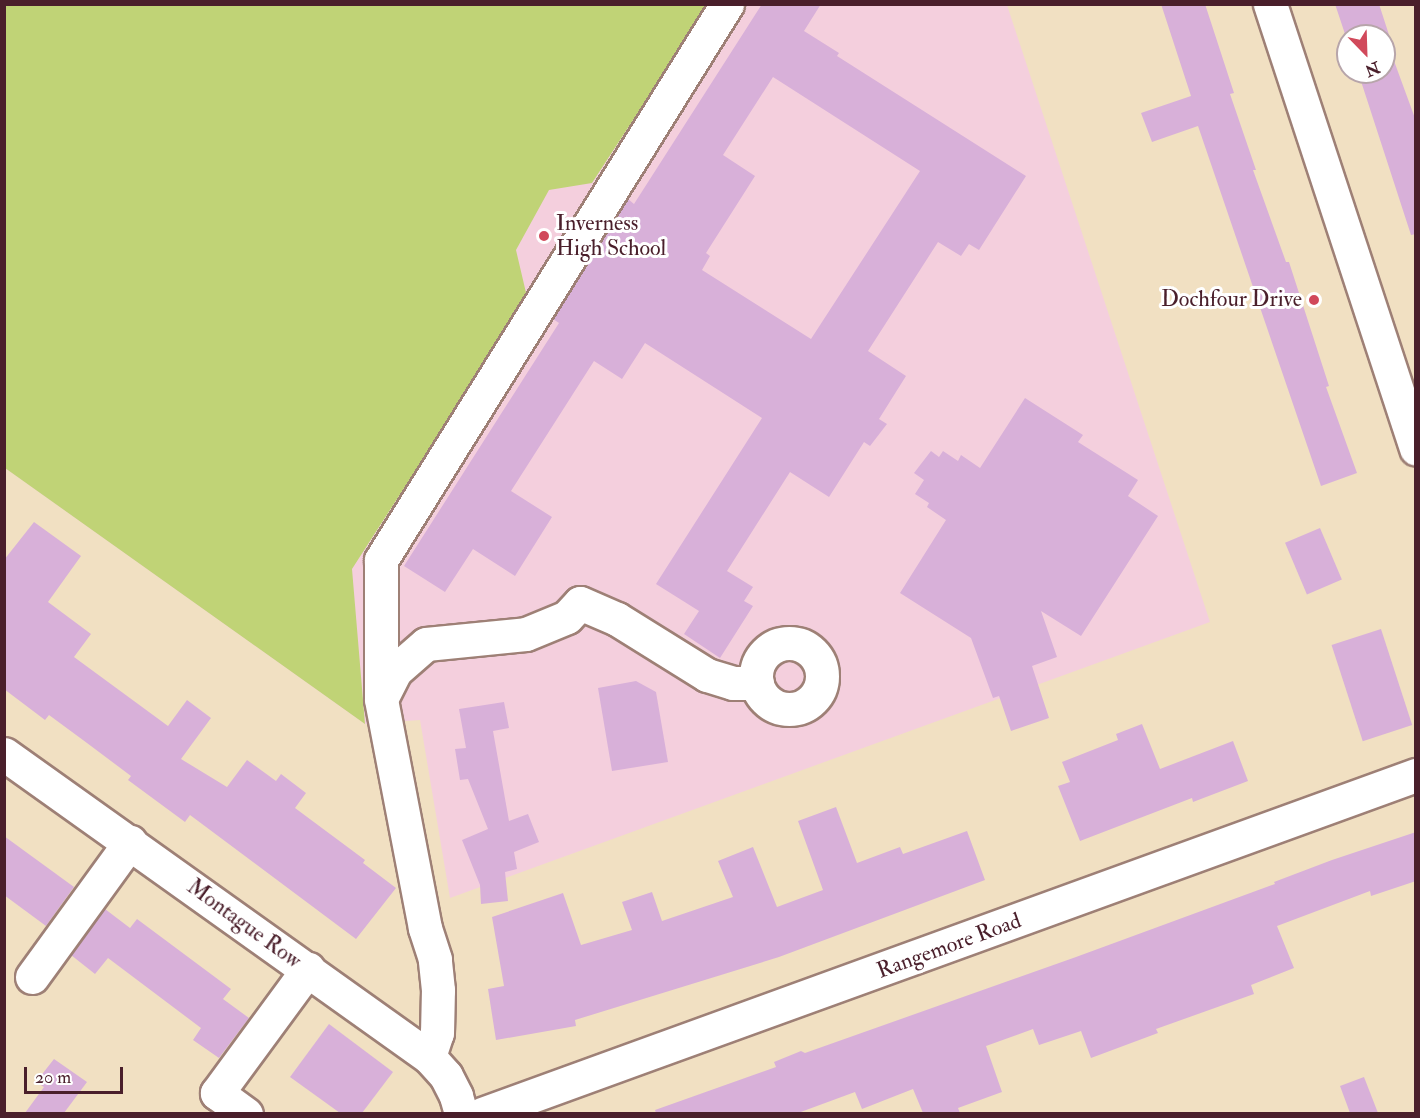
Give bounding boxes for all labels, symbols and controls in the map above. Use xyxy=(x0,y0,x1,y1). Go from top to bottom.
north arrow xyxy=(1336,24,1396,84)
text: N xyxy=(1362,57,1383,81)
place label: Inverness High School xyxy=(556,210,666,262)
marker: Inverness High School xyxy=(537,229,551,243)
place label: Dochfour Drive xyxy=(1161,287,1302,313)
marker: Dochfour Drive xyxy=(1307,293,1321,307)
street label: Montague Row xyxy=(182,874,306,974)
street label: Rangemore Road xyxy=(873,908,1025,984)
scale bar xyxy=(27,1055,126,1093)
text: 20 m xyxy=(35,1066,71,1089)

